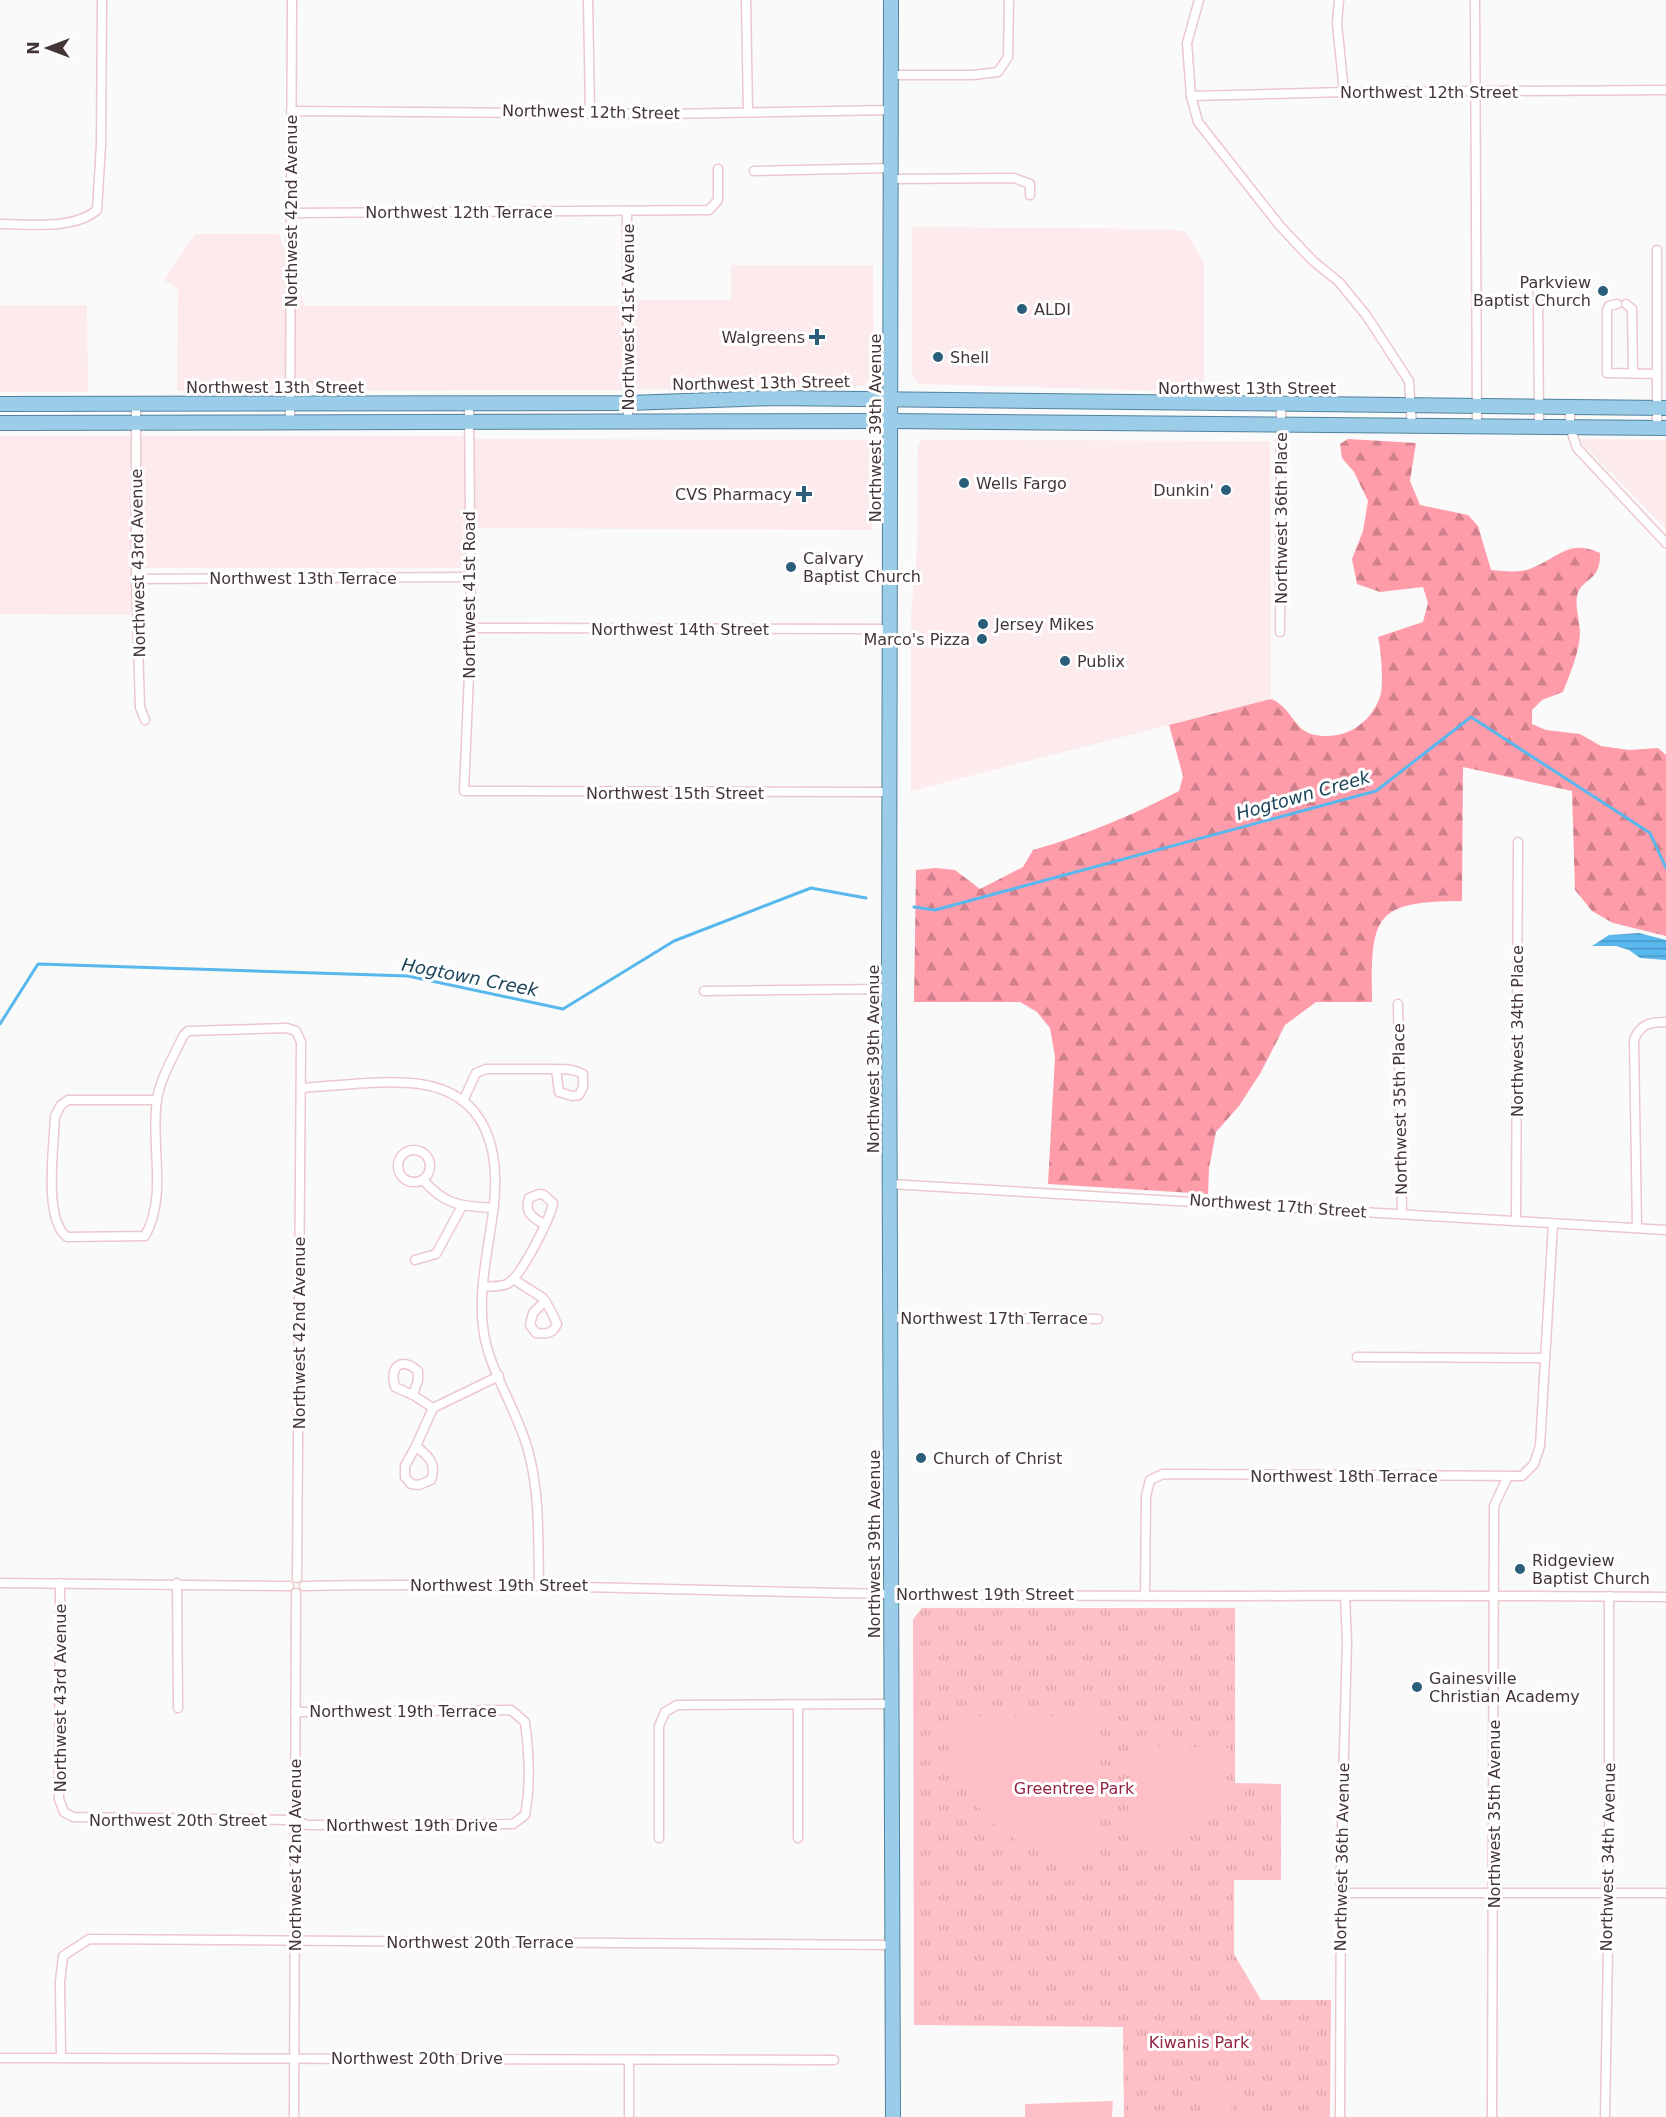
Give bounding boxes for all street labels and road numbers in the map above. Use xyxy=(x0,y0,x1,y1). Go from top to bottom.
street label: Northwest 12th Street xyxy=(1340,83,1518,102)
street label: Northwest 12th Street xyxy=(502,101,680,123)
street label: Northwest 42nd Avenue xyxy=(282,115,301,307)
street label: Northwest 12th Terrace xyxy=(365,203,553,222)
street label: Northwest 41st Avenue xyxy=(619,224,638,410)
street label: Northwest 39th Avenue xyxy=(866,334,885,522)
street label: Northwest 13th Street xyxy=(672,372,850,394)
street label: Northwest 13th Street xyxy=(186,378,364,397)
street label: Northwest 13th Street xyxy=(1158,379,1336,398)
street label: Northwest 36th Place xyxy=(1272,432,1291,604)
street label: Northwest 43rd Avenue xyxy=(127,468,149,658)
street label: Northwest 41st Road xyxy=(460,511,479,679)
street label: Northwest 13th Terrace xyxy=(209,569,397,588)
street label: Northwest 14th Street xyxy=(591,620,769,639)
street label: Northwest 15th Street xyxy=(586,784,764,803)
street label: Northwest 34th Place xyxy=(1508,945,1527,1117)
street label: Northwest 39th Avenue xyxy=(864,965,883,1153)
street label: Northwest 35th Place xyxy=(1389,1023,1411,1195)
street label: Northwest 17th Street xyxy=(1189,1190,1367,1222)
street label: Northwest 42nd Avenue xyxy=(290,1237,309,1429)
street label: Northwest 17th Terrace xyxy=(900,1309,1088,1328)
street label: Northwest 39th Avenue xyxy=(865,1450,884,1638)
street label: Northwest 18th Terrace xyxy=(1250,1467,1438,1486)
street label: Northwest 19th Street xyxy=(410,1576,588,1595)
street label: Northwest 19th Street xyxy=(896,1585,1074,1604)
street label: Northwest 43rd Avenue xyxy=(51,1604,70,1792)
street label: Northwest 19th Terrace xyxy=(309,1702,497,1721)
street label: Northwest 35th Avenue xyxy=(1485,1720,1504,1908)
street label: Northwest 42nd Avenue xyxy=(286,1759,305,1951)
street label: Northwest 36th Avenue xyxy=(1331,1763,1353,1951)
street label: Northwest 34th Avenue xyxy=(1597,1763,1619,1951)
street label: Northwest 20th Street xyxy=(89,1811,267,1830)
street label: Northwest 19th Drive xyxy=(326,1816,498,1835)
street label: Northwest 20th Terrace xyxy=(386,1933,574,1952)
street label: Northwest 20th Drive xyxy=(331,2049,503,2068)

